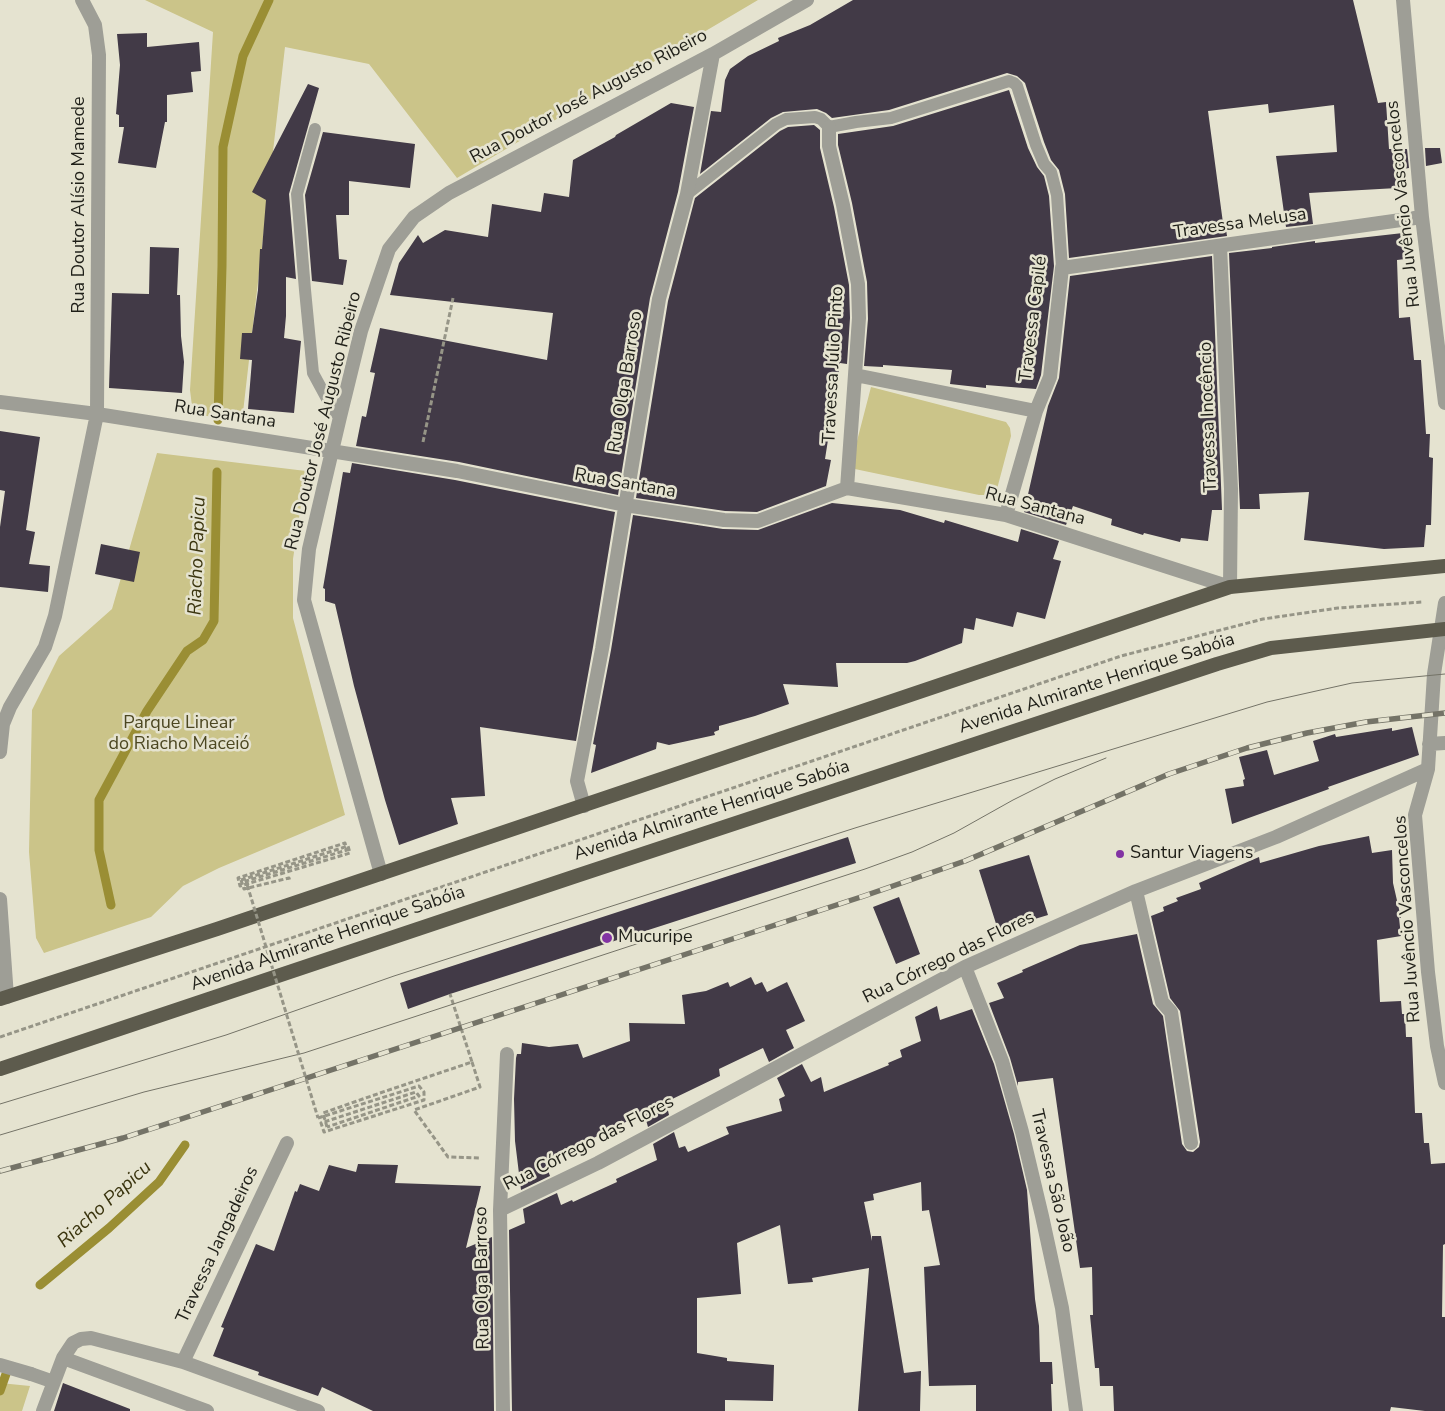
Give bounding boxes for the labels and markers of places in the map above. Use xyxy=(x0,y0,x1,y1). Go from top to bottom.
place label: Santur Viagens xyxy=(1130,843,1253,865)
marker: Santur Viagens xyxy=(1114,848,1126,860)
place label: Mucuripe xyxy=(618,927,693,949)
marker: Mucuripe xyxy=(600,931,614,945)

